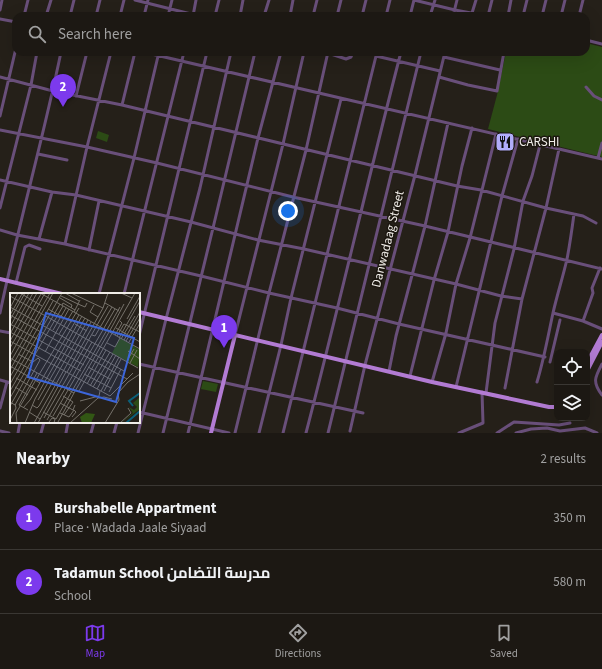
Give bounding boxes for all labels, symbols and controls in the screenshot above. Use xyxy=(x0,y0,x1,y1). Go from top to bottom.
search box xyxy=(12,12,590,56)
icon: search xyxy=(26,23,48,45)
text: Search here xyxy=(58,24,132,45)
pin: 2 xyxy=(50,74,76,107)
restaurant icon: CARSHI xyxy=(494,131,516,153)
place label: CARSHI xyxy=(519,133,560,151)
street label: Danwadaag Street xyxy=(367,188,409,289)
your location xyxy=(278,201,298,221)
inset map xyxy=(10,293,140,423)
pin: 1 xyxy=(211,315,237,348)
map controls xyxy=(554,349,590,421)
button: locate xyxy=(554,349,590,385)
button: layers xyxy=(554,385,590,421)
text: Nearby xyxy=(16,447,70,471)
text: 2 results xyxy=(541,450,586,468)
text: Burshabelle Appartment xyxy=(54,498,216,519)
text: 1 xyxy=(26,509,32,527)
text: 350 m xyxy=(553,509,586,527)
text: Place · Wadada Jaale Siyaad xyxy=(54,519,206,537)
text: Tadamun School مدرسة التضامن xyxy=(54,563,271,584)
text: 2 xyxy=(26,573,32,591)
text: 580 m xyxy=(553,573,586,591)
text: School xyxy=(54,587,91,605)
tab: Map xyxy=(84,622,106,661)
tab: Directions xyxy=(275,622,321,661)
tab: Saved xyxy=(490,622,518,661)

